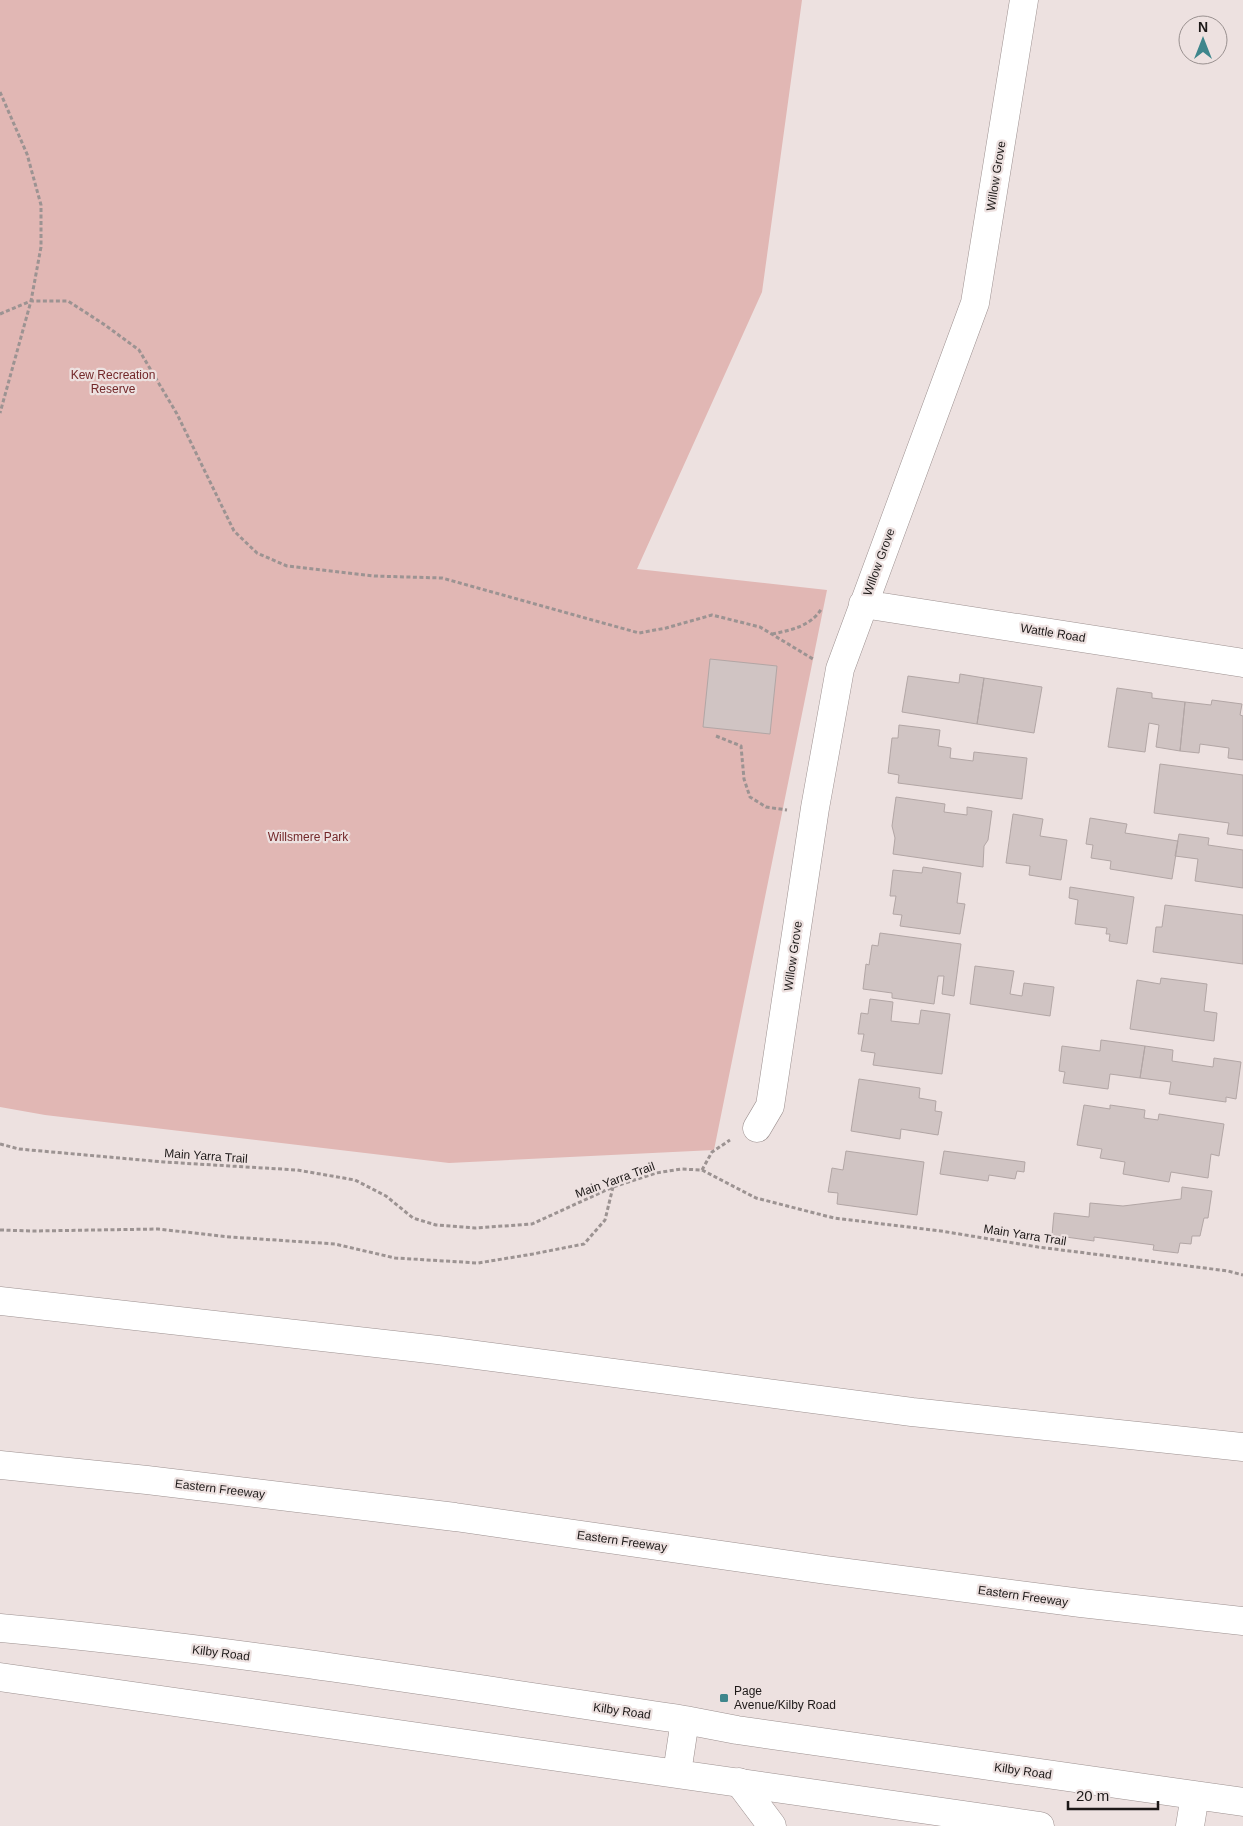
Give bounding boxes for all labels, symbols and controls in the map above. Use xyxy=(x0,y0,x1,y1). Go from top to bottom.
north arrow xyxy=(1178,15,1228,65)
text: N xyxy=(1198,19,1208,35)
street label: Willow Grove xyxy=(984,140,1008,212)
park label: Kew Recreation Reserve xyxy=(71,368,155,396)
street label: Willow Grove xyxy=(860,526,898,598)
street label: Wattle Road xyxy=(1020,621,1086,645)
park label: Willsmere Park xyxy=(268,830,349,844)
street label: Willow Grove xyxy=(781,920,805,992)
street label: Main Yarra Trail xyxy=(164,1146,248,1166)
street label: Main Yarra Trail xyxy=(573,1159,657,1201)
street label: Main Yarra Trail xyxy=(983,1222,1067,1248)
street label: Eastern Freeway xyxy=(174,1477,266,1501)
street label: Eastern Freeway xyxy=(576,1528,668,1554)
street label: Eastern Freeway xyxy=(977,1583,1069,1609)
street label: Kilby Road xyxy=(191,1643,251,1663)
place label: Page Avenue/Kilby Road xyxy=(734,1684,836,1712)
marker: Page Avenue/Kilby Road xyxy=(718,1692,730,1704)
street label: Kilby Road xyxy=(592,1700,652,1722)
street label: Kilby Road xyxy=(993,1760,1053,1782)
scale bar xyxy=(1068,1778,1158,1810)
text: 20 m xyxy=(1076,1787,1109,1804)

